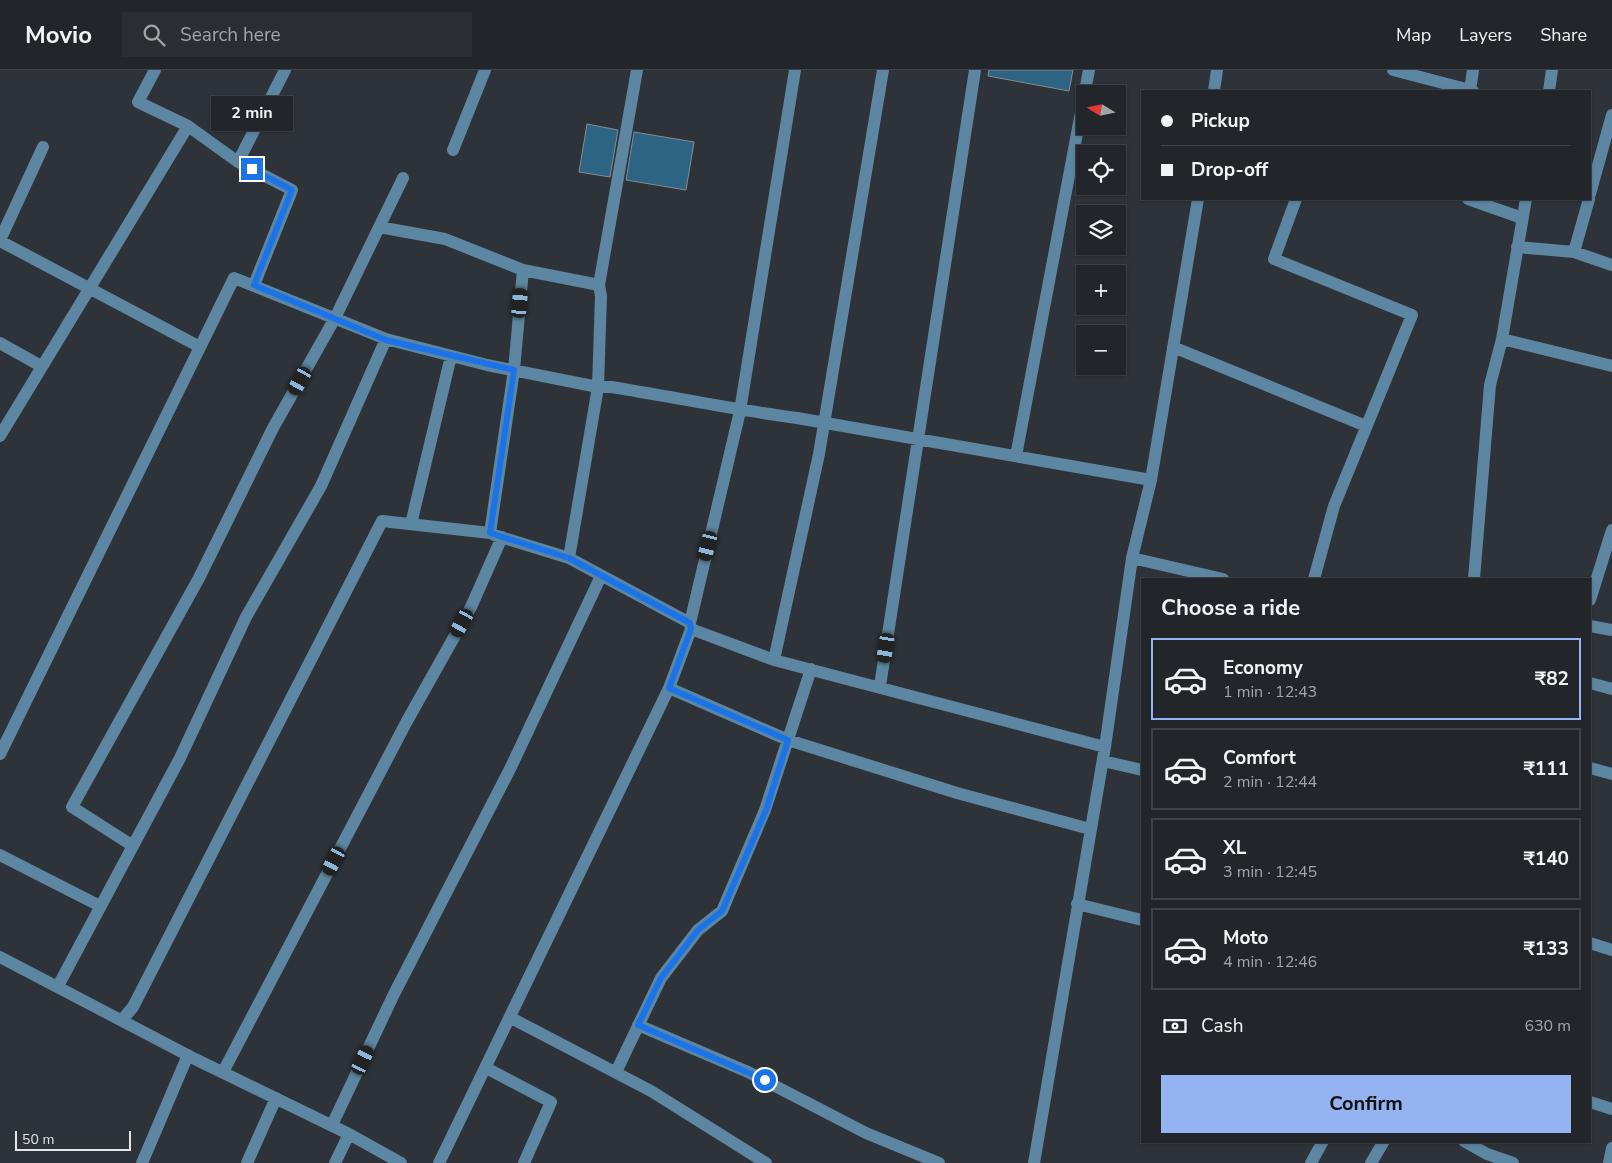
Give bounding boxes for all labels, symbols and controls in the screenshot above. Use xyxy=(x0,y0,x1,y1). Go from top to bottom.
search box xyxy=(122,12,472,57)
text: Movio xyxy=(25,19,92,51)
icon: search xyxy=(140,21,168,49)
text: Search here xyxy=(180,22,281,48)
text: Map xyxy=(1396,23,1431,47)
text: Layers xyxy=(1459,23,1512,47)
text: Share xyxy=(1540,23,1587,47)
north arrow xyxy=(1076,85,1126,135)
map controls xyxy=(1076,85,1126,375)
callout: 2 min xyxy=(211,97,293,132)
text: 2 min xyxy=(231,102,273,124)
text: Pickup xyxy=(1191,108,1250,134)
button: locate xyxy=(1076,145,1126,195)
text: Drop-off xyxy=(1191,157,1268,183)
route end xyxy=(241,158,263,180)
button: layers xyxy=(1076,205,1126,255)
button: + xyxy=(1076,265,1126,315)
car xyxy=(511,287,528,319)
button: − xyxy=(1076,325,1126,375)
car xyxy=(286,364,313,398)
car xyxy=(697,530,718,562)
text: Choose a ride xyxy=(1161,593,1300,623)
car xyxy=(448,606,475,640)
car xyxy=(876,632,895,664)
text: Economy xyxy=(1223,655,1303,681)
icon: car xyxy=(1163,657,1208,702)
text: ₹82 xyxy=(1535,666,1569,692)
text: 1 min · 12:43 xyxy=(1223,681,1317,703)
text: Comfort xyxy=(1223,745,1296,771)
icon: car xyxy=(1163,747,1208,792)
text: ₹111 xyxy=(1523,756,1569,782)
text: 2 min · 12:44 xyxy=(1223,771,1317,793)
text: XL xyxy=(1223,835,1246,861)
icon: car xyxy=(1163,837,1208,882)
car xyxy=(320,844,347,878)
text: ₹140 xyxy=(1523,846,1569,872)
text: 3 min · 12:45 xyxy=(1223,861,1317,883)
text: Moto xyxy=(1223,925,1269,951)
icon: car xyxy=(1163,927,1208,972)
text: ₹133 xyxy=(1523,936,1569,962)
text: 4 min · 12:46 xyxy=(1223,951,1317,973)
icon: cash xyxy=(1161,1012,1189,1040)
text: Cash xyxy=(1201,1013,1243,1039)
text: 630 m xyxy=(1524,1015,1571,1037)
car xyxy=(349,1043,376,1077)
route start xyxy=(754,1069,776,1091)
button: Confirm xyxy=(1161,1075,1571,1133)
scale bar xyxy=(15,1128,131,1151)
text: 50 m xyxy=(22,1130,54,1149)

